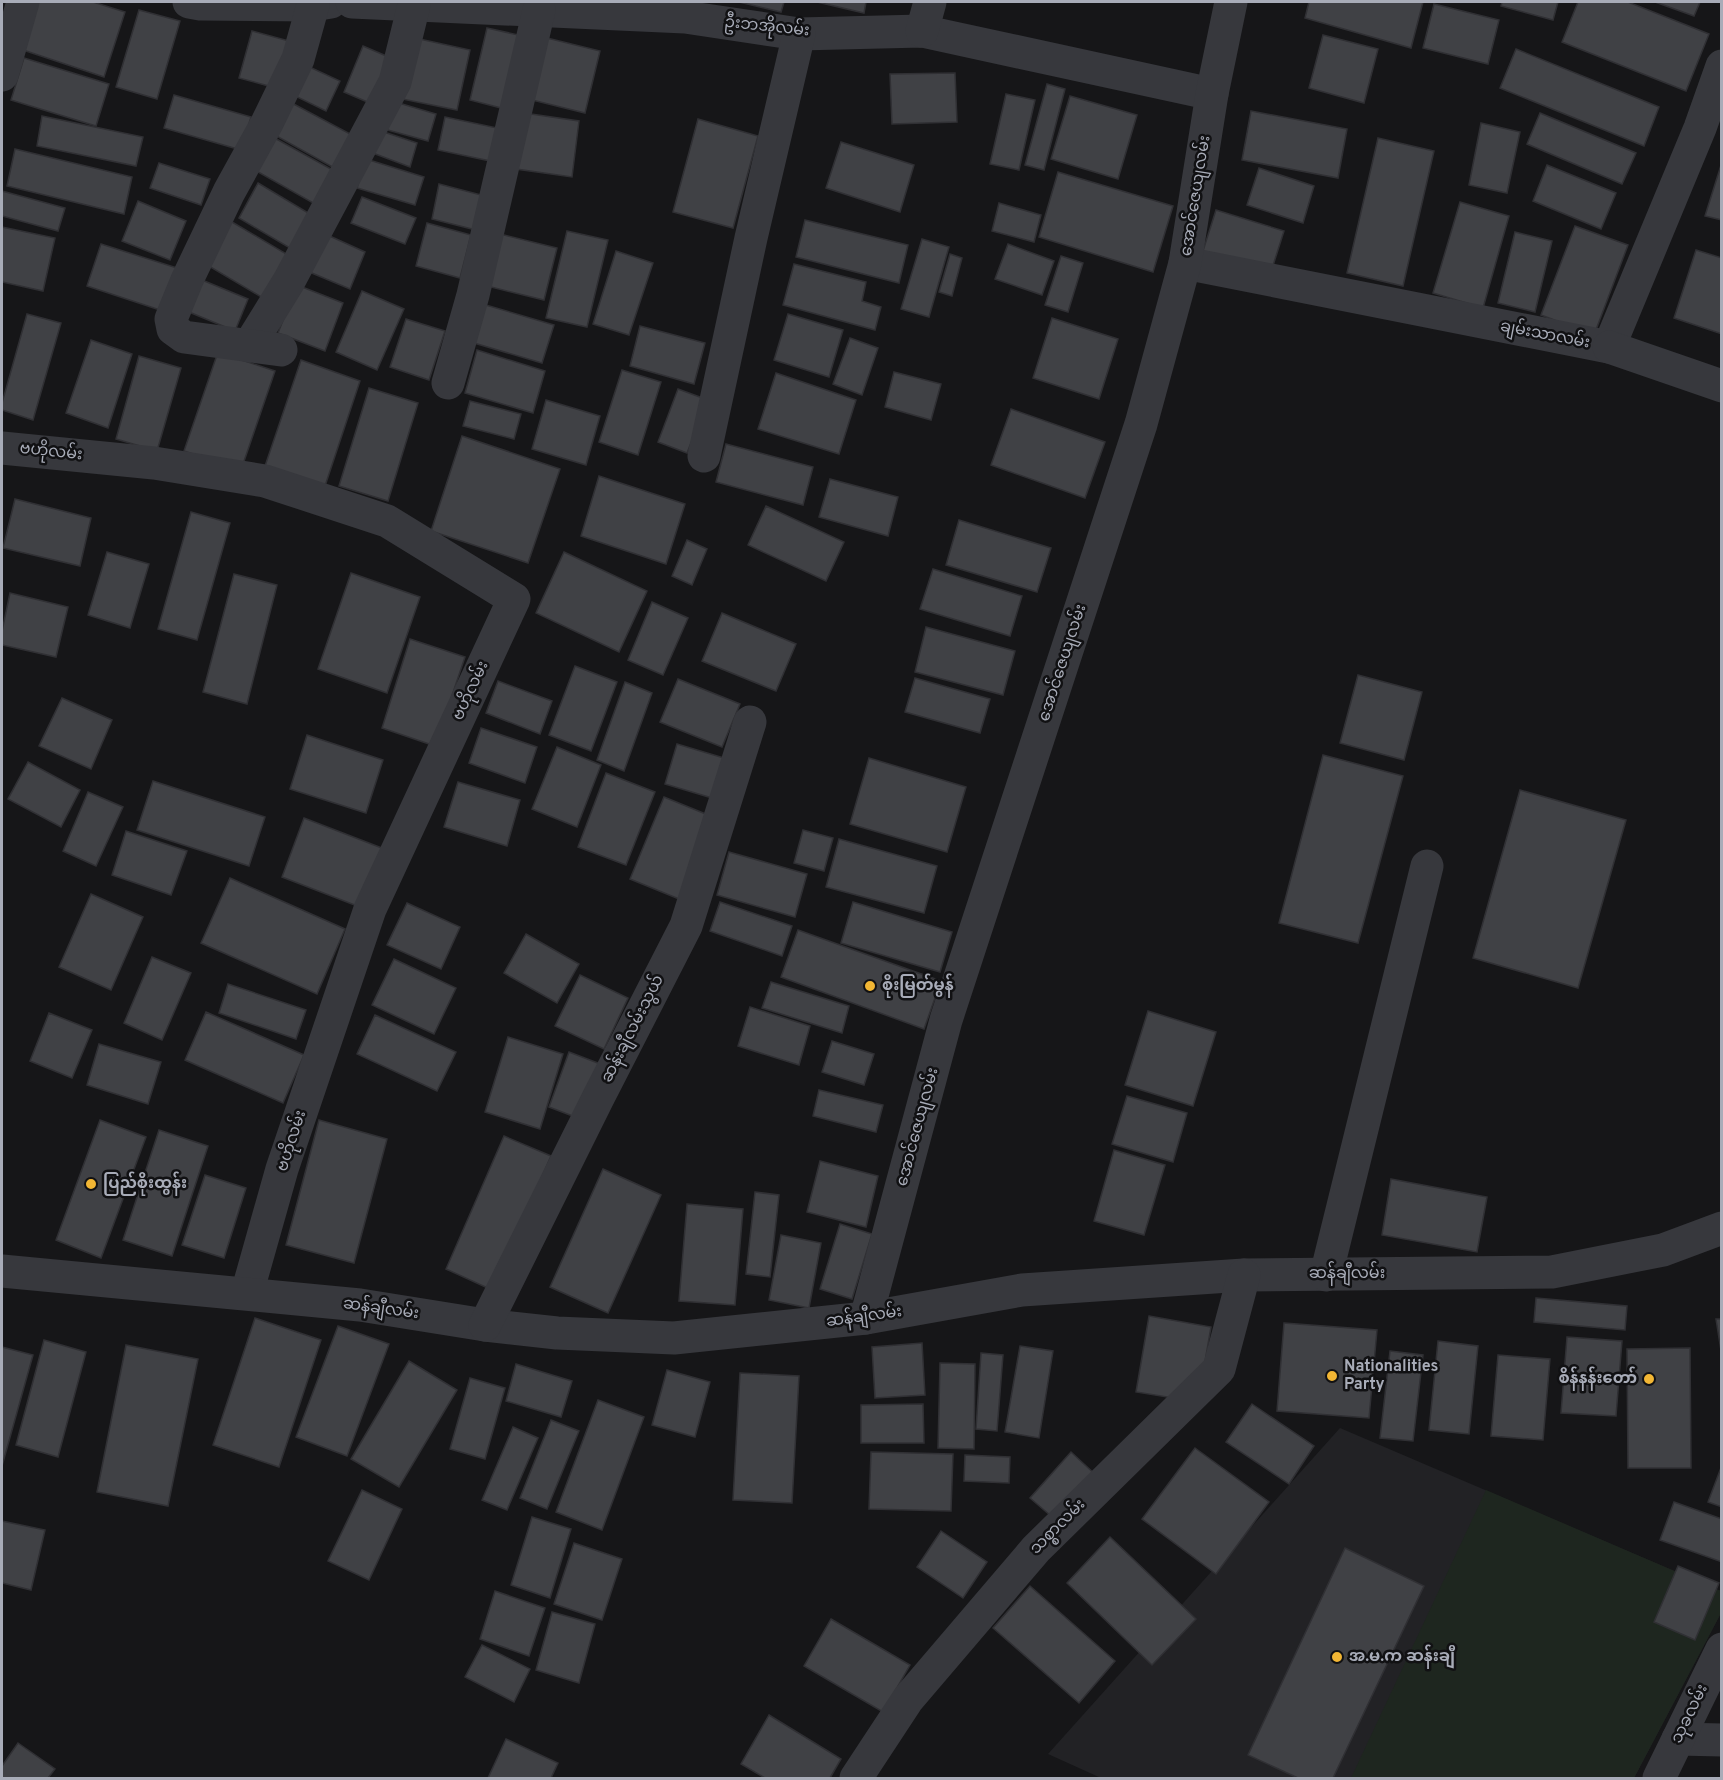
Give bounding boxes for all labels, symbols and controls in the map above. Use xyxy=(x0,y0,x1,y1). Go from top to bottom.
street label: ဦးဘအိုလမ်း xyxy=(723,10,811,44)
street label: အောင်ဇေယျလမ်း xyxy=(1174,134,1217,258)
street label: ချမ်းသာလမ်း xyxy=(1498,314,1592,355)
street label: ဗဟိုလမ်း xyxy=(18,436,84,468)
street label: အောင်ဇေယျလမ်း xyxy=(1032,601,1093,725)
street label: ဗဟိုလမ်း xyxy=(446,657,496,725)
street label: ဆန်းချီလမ်းသွယ် xyxy=(595,971,670,1087)
place label: စိုးမြတ်မွန် xyxy=(882,973,954,998)
marker: စိုးမြတ်မွန် xyxy=(863,979,877,993)
street label: အောင်ဇေယျလမ်း xyxy=(890,1065,945,1189)
street label: ဗဟိုလမ်း xyxy=(270,1107,314,1175)
place label: ပြည်စိုးထွန်း xyxy=(103,1171,187,1196)
marker: ပြည်စိုးထွန်း xyxy=(84,1177,98,1191)
street label: ဆန်ချီလမ်း xyxy=(1309,1261,1385,1286)
street label: ဆန်ချီလမ်း xyxy=(341,1291,421,1326)
street label: ဆန်ချီလမ်း xyxy=(824,1299,904,1334)
place label: Nationalities Party xyxy=(1344,1357,1438,1395)
place label: စိန်နန်းတော် xyxy=(1558,1366,1637,1391)
marker: Nationalities Party xyxy=(1325,1369,1339,1383)
marker: စိန်နန်းတော် xyxy=(1642,1372,1656,1386)
street label: သစ္စာလမ်း xyxy=(1024,1493,1092,1561)
place label: အ.မ.က ဆန်းချီ xyxy=(1349,1644,1456,1669)
marker: အ.မ.က ဆန်းချီ xyxy=(1330,1650,1344,1664)
street label: သုခလမ်း xyxy=(1664,1680,1716,1748)

